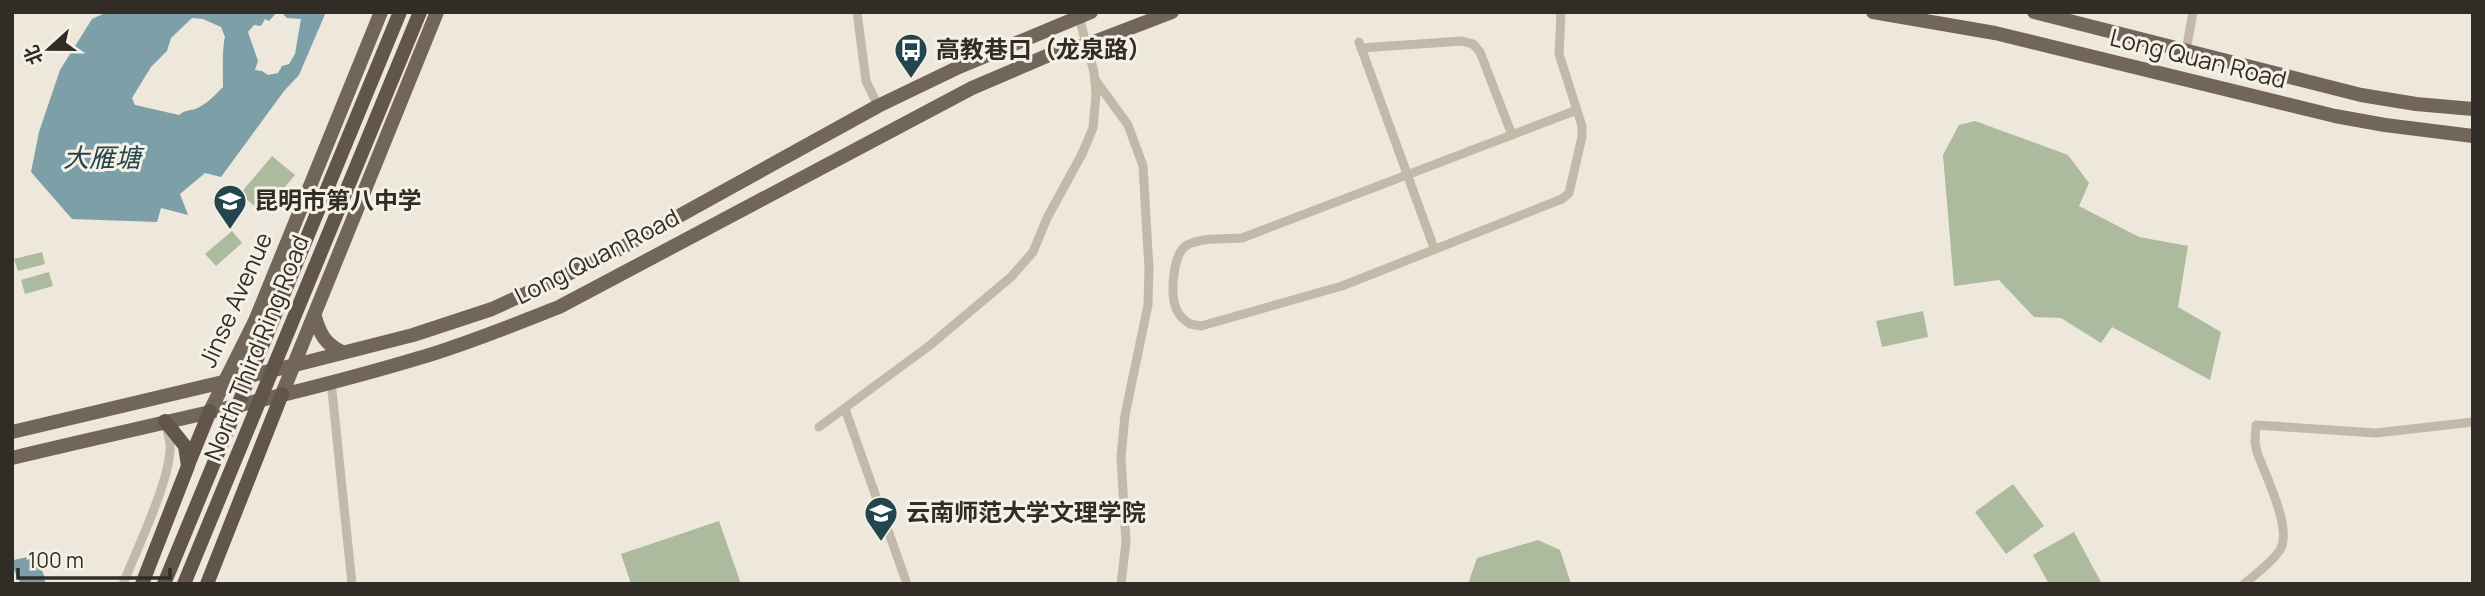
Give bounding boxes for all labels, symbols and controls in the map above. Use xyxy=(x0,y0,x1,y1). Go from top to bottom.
north arrow xyxy=(14,14,84,84)
street label: Long Quan Road xyxy=(2107,20,2290,95)
bus stop icon: 高教巷口（龙泉路） xyxy=(892,31,930,80)
place label: 高教巷口（龙泉路） xyxy=(936,32,1152,65)
text: 北 xyxy=(18,42,49,69)
water label: 大雁塘 xyxy=(63,139,145,175)
school or university icon: 昆明市第八中学 xyxy=(211,182,249,231)
place label: 昆明市第八中学 xyxy=(254,183,422,216)
street label: Long Quan Road xyxy=(508,200,684,311)
street label: Jinse Avenue xyxy=(190,227,279,372)
street label: North Third Ring Road xyxy=(195,230,316,465)
school or university icon: 云南师范大学文理学院 xyxy=(862,494,900,543)
place label: 云南师范大学文理学院 xyxy=(906,495,1146,528)
scale bar xyxy=(18,536,170,580)
text: 100 m xyxy=(28,546,84,574)

